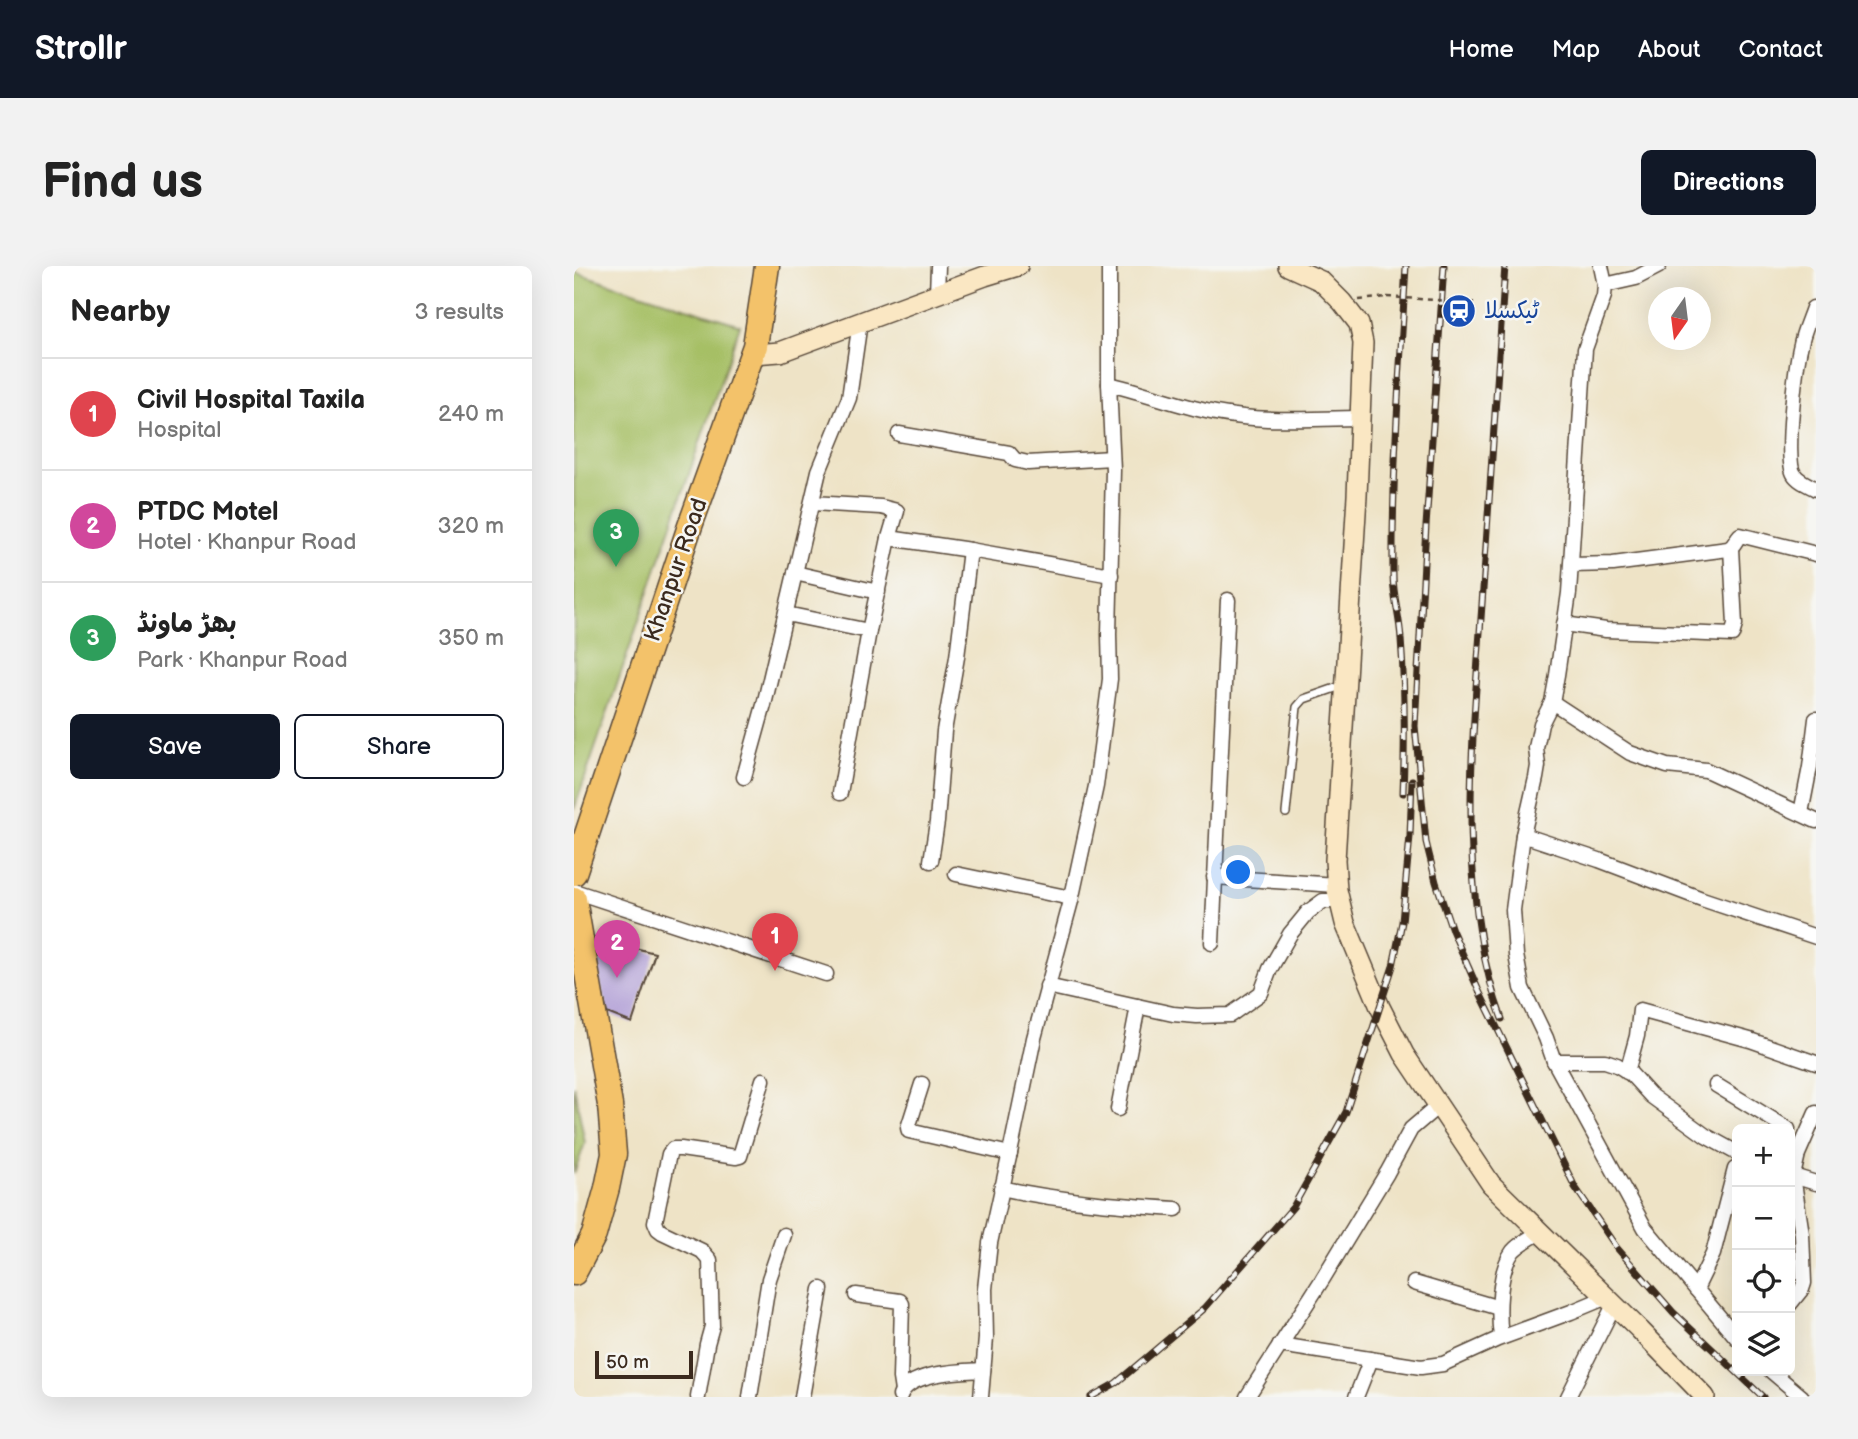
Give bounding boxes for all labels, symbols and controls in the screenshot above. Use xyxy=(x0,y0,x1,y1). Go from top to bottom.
text: Strollr xyxy=(35,29,127,69)
text: Home xyxy=(1449,35,1514,64)
text: Map xyxy=(1552,35,1600,64)
text: About xyxy=(1638,35,1700,64)
text: Contact xyxy=(1738,35,1823,64)
button: Directions xyxy=(1641,150,1816,215)
text: Find us xyxy=(42,153,203,212)
north arrow xyxy=(1648,287,1711,350)
station icon: ٹیکسلا xyxy=(1440,292,1478,330)
text: Nearby xyxy=(70,294,170,330)
place label: ٹیکسلا xyxy=(1484,297,1540,325)
text: 3 results xyxy=(415,298,504,326)
text: Civil Hospital Taxila xyxy=(137,385,365,416)
text: 1 xyxy=(88,400,98,428)
text: 240 m xyxy=(438,400,504,428)
text: Hospital xyxy=(137,416,222,444)
street label: Khanpur Road xyxy=(638,495,714,645)
text: PTDC Motel xyxy=(137,497,279,528)
pin: 3 xyxy=(593,509,639,567)
text: 2 xyxy=(86,512,100,540)
text: 320 m xyxy=(438,512,504,540)
text: Hotel · Khanpur Road xyxy=(137,528,356,556)
text: بھڑ ماونڈ xyxy=(137,609,236,640)
text: 3 xyxy=(86,624,100,652)
text: 350 m xyxy=(438,624,504,652)
text: Park · Khanpur Road xyxy=(137,646,348,674)
button: Save xyxy=(70,714,280,779)
button: Share xyxy=(294,714,504,779)
your location xyxy=(1221,855,1255,889)
pin: 1 xyxy=(752,913,798,971)
pin: 2 xyxy=(594,920,640,978)
map controls xyxy=(1732,1124,1795,1376)
button: + xyxy=(1732,1124,1795,1187)
button: − xyxy=(1732,1187,1795,1250)
button: locate xyxy=(1732,1250,1795,1313)
button: layers xyxy=(1732,1313,1795,1376)
scale bar xyxy=(595,1348,693,1380)
text: 50 m xyxy=(606,1351,649,1374)

